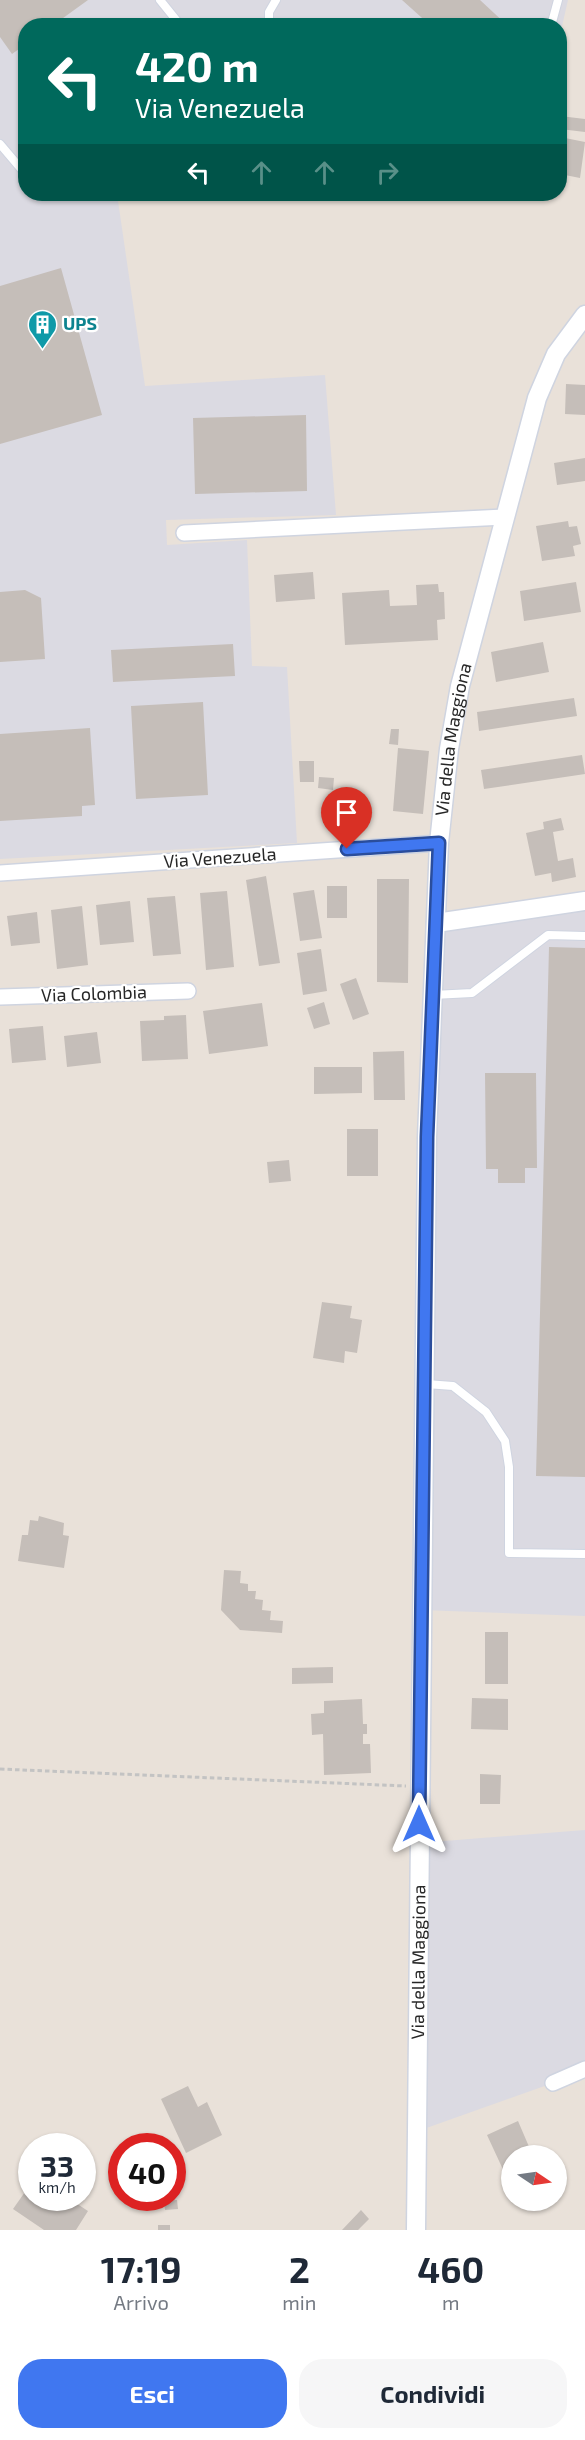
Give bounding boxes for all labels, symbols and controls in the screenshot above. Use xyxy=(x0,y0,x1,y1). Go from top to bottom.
text: 420 m xyxy=(135,40,259,90)
icon: left xyxy=(36,42,114,120)
text: Via Venezuela xyxy=(135,91,305,123)
icon: left xyxy=(182,156,215,189)
icon: ahead xyxy=(245,156,278,189)
icon: ahead xyxy=(308,156,341,189)
icon: right xyxy=(371,156,404,189)
building icon: UPS xyxy=(26,308,58,350)
place label: UPS xyxy=(63,312,97,334)
street label: Via della Maggiona xyxy=(430,660,476,817)
pin xyxy=(321,787,372,849)
icon: arrive xyxy=(330,796,363,829)
street label: Via Venezuela xyxy=(163,842,277,872)
street label: Via Colombia xyxy=(41,980,147,1006)
position arrow xyxy=(387,1792,451,1856)
street label: Via della Maggiona xyxy=(406,1884,429,2040)
speed limit sign: 40 xyxy=(108,2133,186,2211)
north arrow xyxy=(501,2145,567,2211)
map controls xyxy=(501,2145,567,2211)
text: 33 xyxy=(40,2147,74,2183)
text: km/h xyxy=(38,2178,76,2196)
text: 17:19 xyxy=(101,2247,181,2290)
text: 2 xyxy=(289,2247,310,2290)
text: 460 xyxy=(417,2247,484,2290)
text: Arrivo xyxy=(114,2290,169,2314)
text: min xyxy=(282,2290,316,2314)
text: m xyxy=(442,2290,459,2314)
button: Esci xyxy=(18,2359,287,2428)
button: Condividi xyxy=(299,2359,567,2428)

